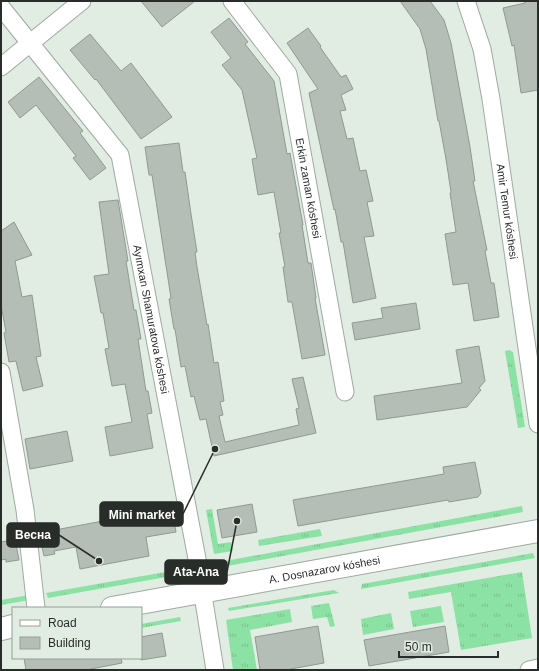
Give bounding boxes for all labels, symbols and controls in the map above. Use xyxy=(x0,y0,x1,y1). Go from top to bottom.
street label: Erkin zaman kóshesi xyxy=(294,137,323,239)
street label: Amir Temur kóshesi xyxy=(494,163,520,260)
street label: Ayımxan Shamuratova kóshesi xyxy=(131,244,171,395)
callout: Mini market xyxy=(100,502,183,526)
text: Mini market xyxy=(109,508,175,522)
callout: Весна xyxy=(7,523,59,547)
text: Весна xyxy=(15,528,51,542)
street label: A. Dosnazarov kóshesi xyxy=(268,554,381,585)
callout: Ata-Ana xyxy=(165,560,227,584)
text: Ata-Ana xyxy=(173,565,219,579)
legend xyxy=(12,607,142,659)
text: Road xyxy=(48,616,77,630)
scale bar xyxy=(399,633,498,659)
text: Building xyxy=(48,636,91,650)
text: 50 m xyxy=(405,640,432,654)

